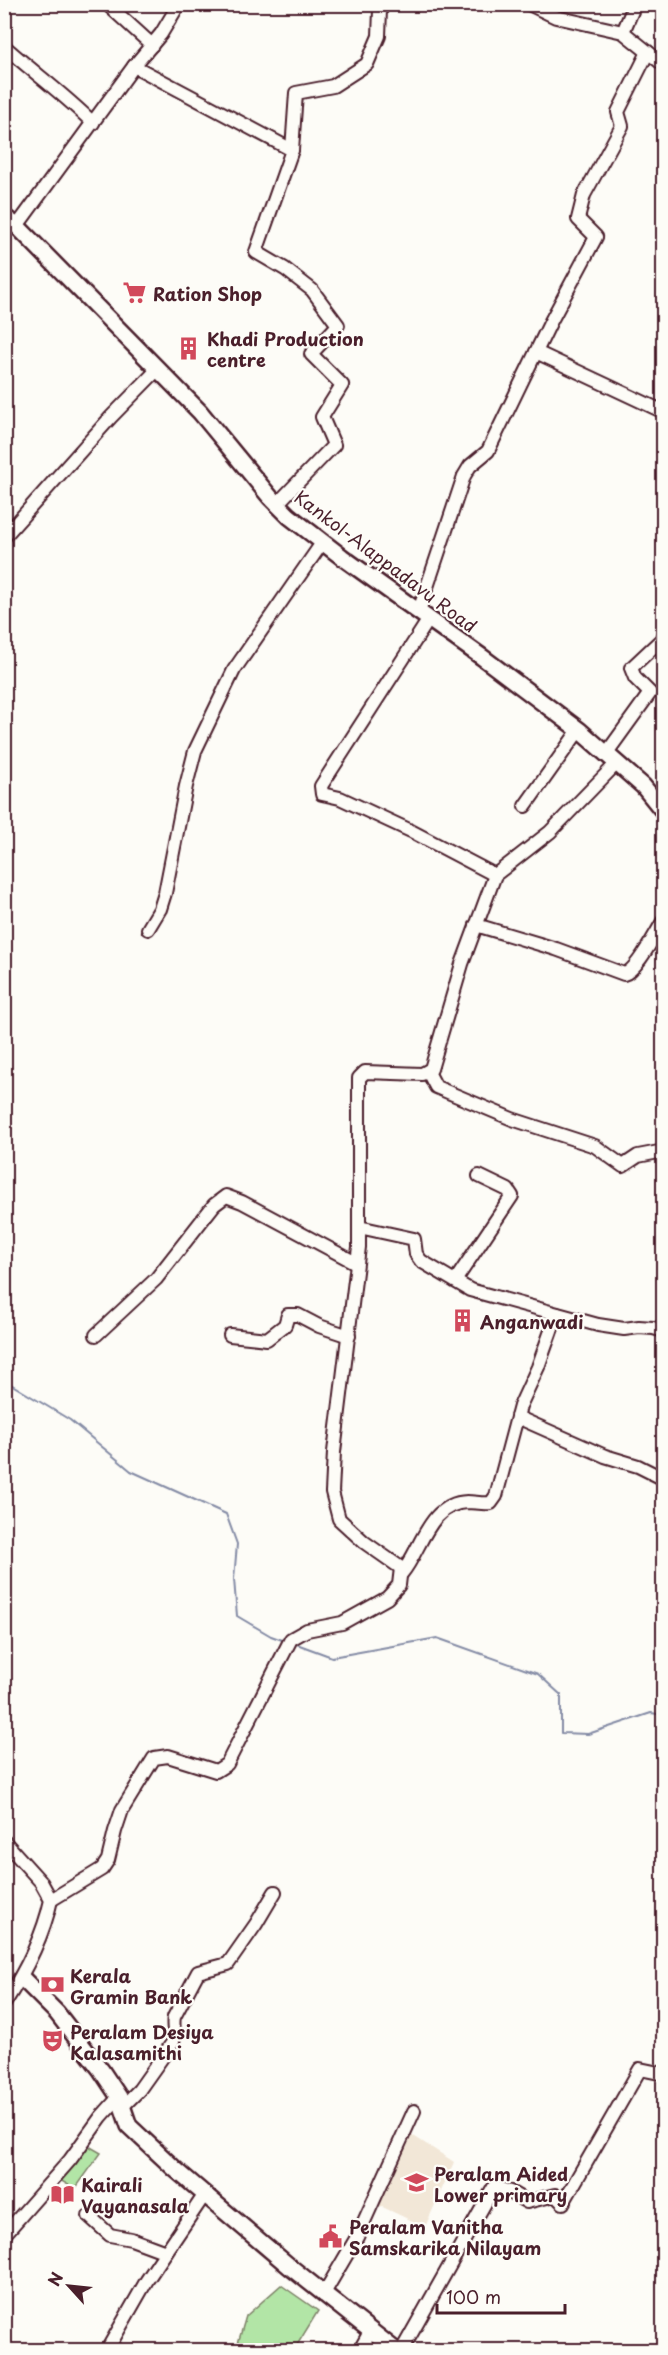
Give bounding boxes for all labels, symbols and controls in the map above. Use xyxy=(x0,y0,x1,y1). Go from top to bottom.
supermarket icon: Ration Shop xyxy=(122,280,148,306)
place label: Ration Shop xyxy=(153,280,262,307)
place label: Khadi Production centre xyxy=(207,325,364,373)
building icon: Khadi Production centre xyxy=(176,335,202,361)
street label: Kankol-Alappadavu Road xyxy=(289,483,483,639)
building icon: Anganwadi xyxy=(449,1308,475,1334)
place label: Anganwadi xyxy=(480,1308,583,1335)
place label: Kerala Gramin Bank xyxy=(70,1962,192,2010)
bank icon: Kerala Gramin Bank xyxy=(39,1972,65,1998)
place label: Peralam Desiya Kalasamithi xyxy=(70,2018,214,2066)
theatre icon: Peralam Desiya Kalasamithi xyxy=(39,2028,65,2054)
place label: Peralam Aided Lower primary xyxy=(434,2160,568,2208)
school or university icon: Peralam Aided Lower primary xyxy=(403,2170,429,2196)
place label: Kairali Vayanasala xyxy=(81,2171,190,2219)
library icon: Kairali Vayanasala xyxy=(50,2181,76,2207)
place label: Peralam Vanitha Samskarika Nilayam xyxy=(349,2213,541,2261)
public building icon: Peralam Vanitha Samskarika Nilayam xyxy=(318,2223,344,2249)
north arrow xyxy=(39,2256,99,2316)
text: N xyxy=(41,2268,68,2290)
scale bar xyxy=(437,2277,564,2315)
text: 100 m xyxy=(446,2283,501,2310)

